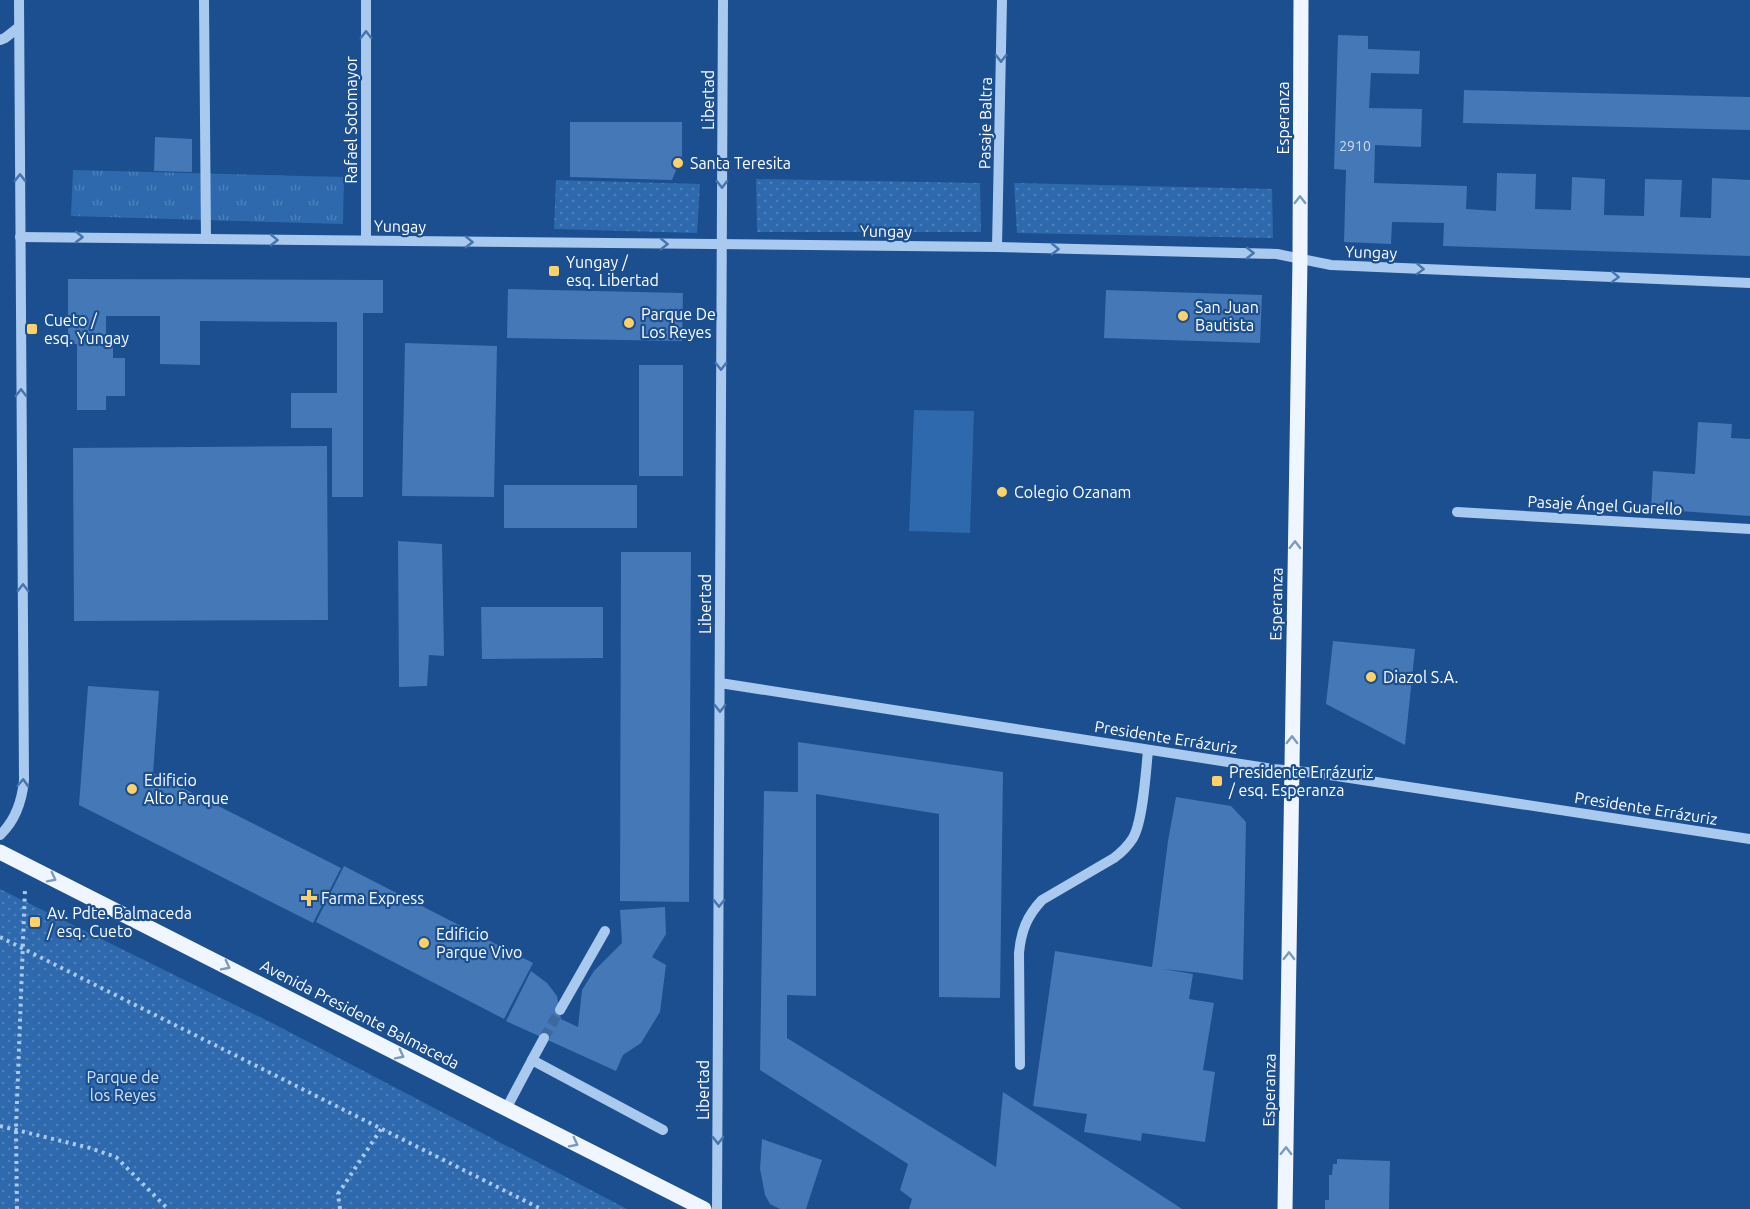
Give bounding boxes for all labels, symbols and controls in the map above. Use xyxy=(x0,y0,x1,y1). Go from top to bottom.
one-way arrow xyxy=(360,30,372,39)
one-way arrow xyxy=(995,54,1007,63)
street label: Rafael Sotomayor xyxy=(342,56,360,184)
street label: Libertad xyxy=(699,70,717,130)
street label: Pasaje Baltra xyxy=(975,77,995,169)
street label: Esperanza xyxy=(1274,81,1292,155)
house number: 2910 xyxy=(1339,138,1371,154)
place label: Santa Teresita xyxy=(690,154,791,172)
marker: Santa Teresita xyxy=(671,156,685,170)
one-way arrow xyxy=(14,174,26,183)
one-way arrow xyxy=(716,180,728,189)
one-way arrow xyxy=(1294,196,1306,205)
street label: Yungay xyxy=(374,217,427,235)
street label: Yungay xyxy=(860,222,913,240)
one-way arrow xyxy=(74,231,83,243)
one-way arrow xyxy=(269,233,278,246)
one-way arrow xyxy=(464,235,473,248)
one-way arrow xyxy=(659,238,668,250)
one-way arrow xyxy=(1051,242,1060,255)
street label: Yungay xyxy=(1345,242,1398,262)
one-way arrow xyxy=(1246,247,1255,259)
place label: Yungay / esq. Libertad xyxy=(566,253,659,289)
one-way arrow xyxy=(1416,262,1425,275)
marker: Yungay / esq. Libertad xyxy=(547,264,561,278)
one-way arrow xyxy=(1611,271,1620,283)
place label: San Juan Bautista xyxy=(1195,298,1259,334)
place label: Parque De Los Reyes xyxy=(641,305,716,341)
marker: San Juan Bautista xyxy=(1176,309,1190,323)
place label: Cueto / esq. Yungay xyxy=(44,311,129,347)
marker: Parque De Los Reyes xyxy=(622,316,636,330)
marker: Cueto / esq. Yungay xyxy=(25,322,39,336)
one-way arrow xyxy=(715,361,727,370)
one-way arrow xyxy=(15,389,27,398)
place label: Colegio Ozanam xyxy=(1014,483,1131,501)
marker: Colegio Ozanam xyxy=(995,485,1009,499)
street label: Pasaje Ángel Guarello xyxy=(1527,490,1683,518)
one-way arrow xyxy=(1289,540,1301,549)
street label: Esperanza xyxy=(1266,567,1286,641)
street label: Libertad xyxy=(696,574,714,634)
one-way arrow xyxy=(17,584,29,593)
place label: Diazol S.A. xyxy=(1383,668,1459,686)
marker: Diazol S.A. xyxy=(1364,670,1378,684)
one-way arrow xyxy=(714,703,726,712)
street label: Presidente Errázuriz xyxy=(1093,717,1239,757)
one-way arrow xyxy=(1286,735,1298,744)
place label: Presidente Errázuriz / esq. Esperanza xyxy=(1228,763,1373,799)
place label: Edificio Alto Parque xyxy=(144,771,229,807)
marker: Presidente Errázuriz / esq. Esperanza xyxy=(1210,774,1224,788)
one-way arrow xyxy=(17,779,30,788)
marker: Edificio Alto Parque xyxy=(125,782,139,796)
street label: Presidente Errázuriz xyxy=(1573,788,1719,828)
one-way arrow xyxy=(46,871,57,882)
place label: Farma Express xyxy=(321,889,424,907)
marker: Farma Express xyxy=(302,891,316,905)
one-way arrow xyxy=(713,898,725,907)
place label: Av. Pdte. Balmaceda / esq. Cueto xyxy=(46,904,192,940)
marker: Av. Pdte. Balmaceda / esq. Cueto xyxy=(28,915,42,929)
place label: Edificio Parque Vivo xyxy=(436,925,522,961)
marker: Edificio Parque Vivo xyxy=(417,936,431,950)
one-way arrow xyxy=(1283,951,1295,960)
street label: Avenida Presidente Balmaceda xyxy=(258,956,462,1072)
one-way arrow xyxy=(220,959,231,970)
one-way arrow xyxy=(394,1047,405,1059)
street label: Esperanza xyxy=(1259,1053,1279,1127)
street label: Libertad xyxy=(694,1060,712,1120)
park label: Parque de los Reyes xyxy=(87,1068,159,1104)
one-way arrow xyxy=(712,1135,724,1144)
one-way arrow xyxy=(568,1136,578,1147)
one-way arrow xyxy=(1279,1146,1292,1155)

